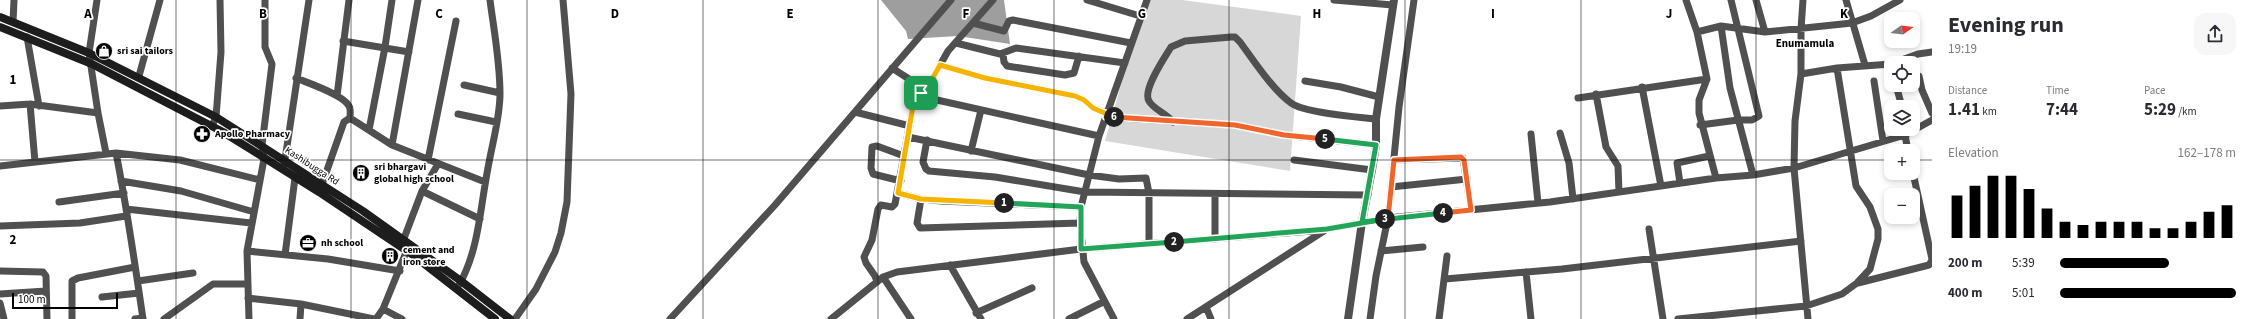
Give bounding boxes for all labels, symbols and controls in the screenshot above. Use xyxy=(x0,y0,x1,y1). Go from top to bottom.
text: A xyxy=(83,5,92,23)
text: B xyxy=(259,5,267,23)
text: C xyxy=(435,5,443,23)
text: D xyxy=(611,5,619,23)
text: E xyxy=(786,5,794,23)
text: F xyxy=(963,5,970,23)
text: G xyxy=(1138,5,1146,23)
text: H xyxy=(1313,5,1321,23)
text: I xyxy=(1491,5,1495,23)
text: J xyxy=(1666,5,1672,23)
text: K xyxy=(1840,5,1849,23)
text: Evening run xyxy=(1948,9,2064,41)
north arrow xyxy=(1884,12,1920,48)
map controls xyxy=(1884,12,1920,224)
button: share xyxy=(2194,13,2236,55)
district label: Enumamula xyxy=(1776,36,1834,51)
text: 19:19 xyxy=(1948,40,1977,58)
shop icon: sri sai tailors xyxy=(94,41,114,61)
place label: sri sai tailors xyxy=(117,44,174,58)
button: locate xyxy=(1884,56,1920,92)
text: 1 xyxy=(10,71,17,89)
pin xyxy=(904,76,938,110)
icon: arrive xyxy=(910,82,932,104)
text: Distance xyxy=(1948,83,1987,98)
text: Time xyxy=(2046,83,2069,98)
text: Pace xyxy=(2144,83,2166,98)
text: 1.41 xyxy=(1948,98,1980,122)
text: 7:44 xyxy=(2046,98,2078,122)
text: 5:29 xyxy=(2144,98,2176,122)
button: layers xyxy=(1884,100,1920,136)
text: km xyxy=(1980,104,1997,119)
text: /km xyxy=(2176,104,2197,119)
pin: 6 xyxy=(1104,107,1124,127)
text: 6 xyxy=(1111,109,1117,124)
pharmacy icon: Apollo Pharmacy xyxy=(192,124,212,144)
place label: Apollo Pharmacy xyxy=(214,127,291,141)
pin: 5 xyxy=(1315,129,1335,149)
text: 5 xyxy=(1322,131,1328,146)
street label: Kashibugga Rd xyxy=(282,143,342,189)
button: + xyxy=(1884,144,1920,180)
text: Elevation xyxy=(1948,144,1999,162)
text: 162–178 m xyxy=(2178,144,2236,162)
place label: sri bhargavi global high school xyxy=(374,160,454,186)
building icon: sri bhargavi global high school xyxy=(351,163,371,183)
button: − xyxy=(1884,188,1920,224)
pin: 1 xyxy=(994,193,1014,213)
text: 1 xyxy=(1001,195,1007,210)
pin: 4 xyxy=(1433,203,1453,223)
text: 4 xyxy=(1440,205,1446,220)
pin: 3 xyxy=(1375,209,1395,229)
text: 3 xyxy=(1382,211,1388,226)
text: 2 xyxy=(10,231,17,249)
pin: 2 xyxy=(1164,232,1184,252)
office icon: nh school xyxy=(298,233,318,253)
text: 2 xyxy=(1171,234,1177,249)
place label: nh school xyxy=(321,236,363,250)
place label: cement and iron store xyxy=(403,243,455,269)
building icon: cement and iron store xyxy=(380,246,400,266)
text: 200 m xyxy=(1948,254,1982,272)
text: 5:39 xyxy=(2012,254,2035,272)
text: 400 m xyxy=(1948,284,1982,302)
text: 5:01 xyxy=(2012,284,2035,302)
scale bar xyxy=(12,291,118,310)
text: 100 m xyxy=(18,292,46,307)

